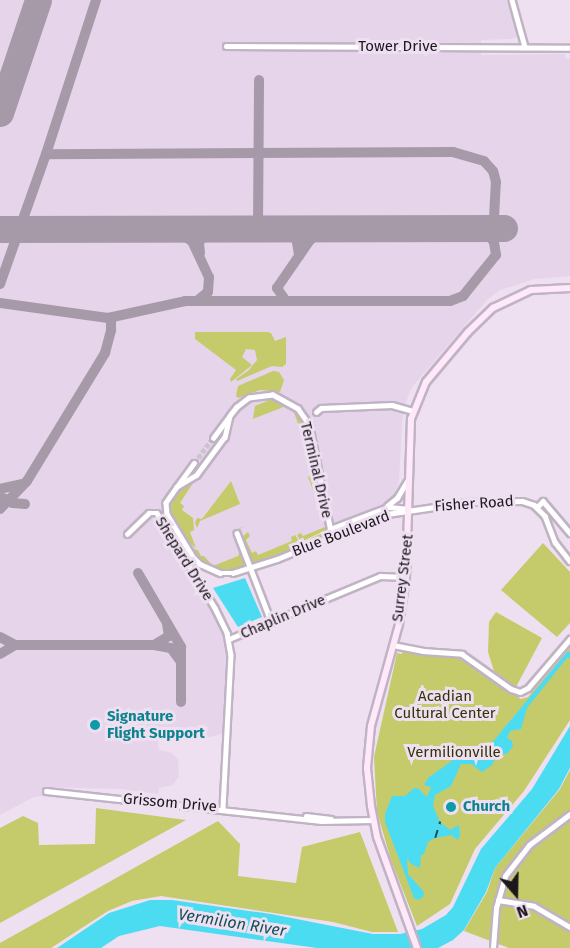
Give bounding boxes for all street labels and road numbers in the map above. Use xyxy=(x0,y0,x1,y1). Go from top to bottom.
street label: Tower Drive xyxy=(358,38,438,56)
street label: Terminal Drive xyxy=(296,420,336,520)
street label: Fisher Road xyxy=(434,492,514,516)
street label: Blue Boulevard xyxy=(290,507,392,561)
street label: Shepard Drive xyxy=(151,514,217,604)
street label: Surrey Street xyxy=(389,533,417,623)
street label: Chaplin Drive xyxy=(238,591,328,643)
street label: Grissom Drive xyxy=(122,790,218,816)

